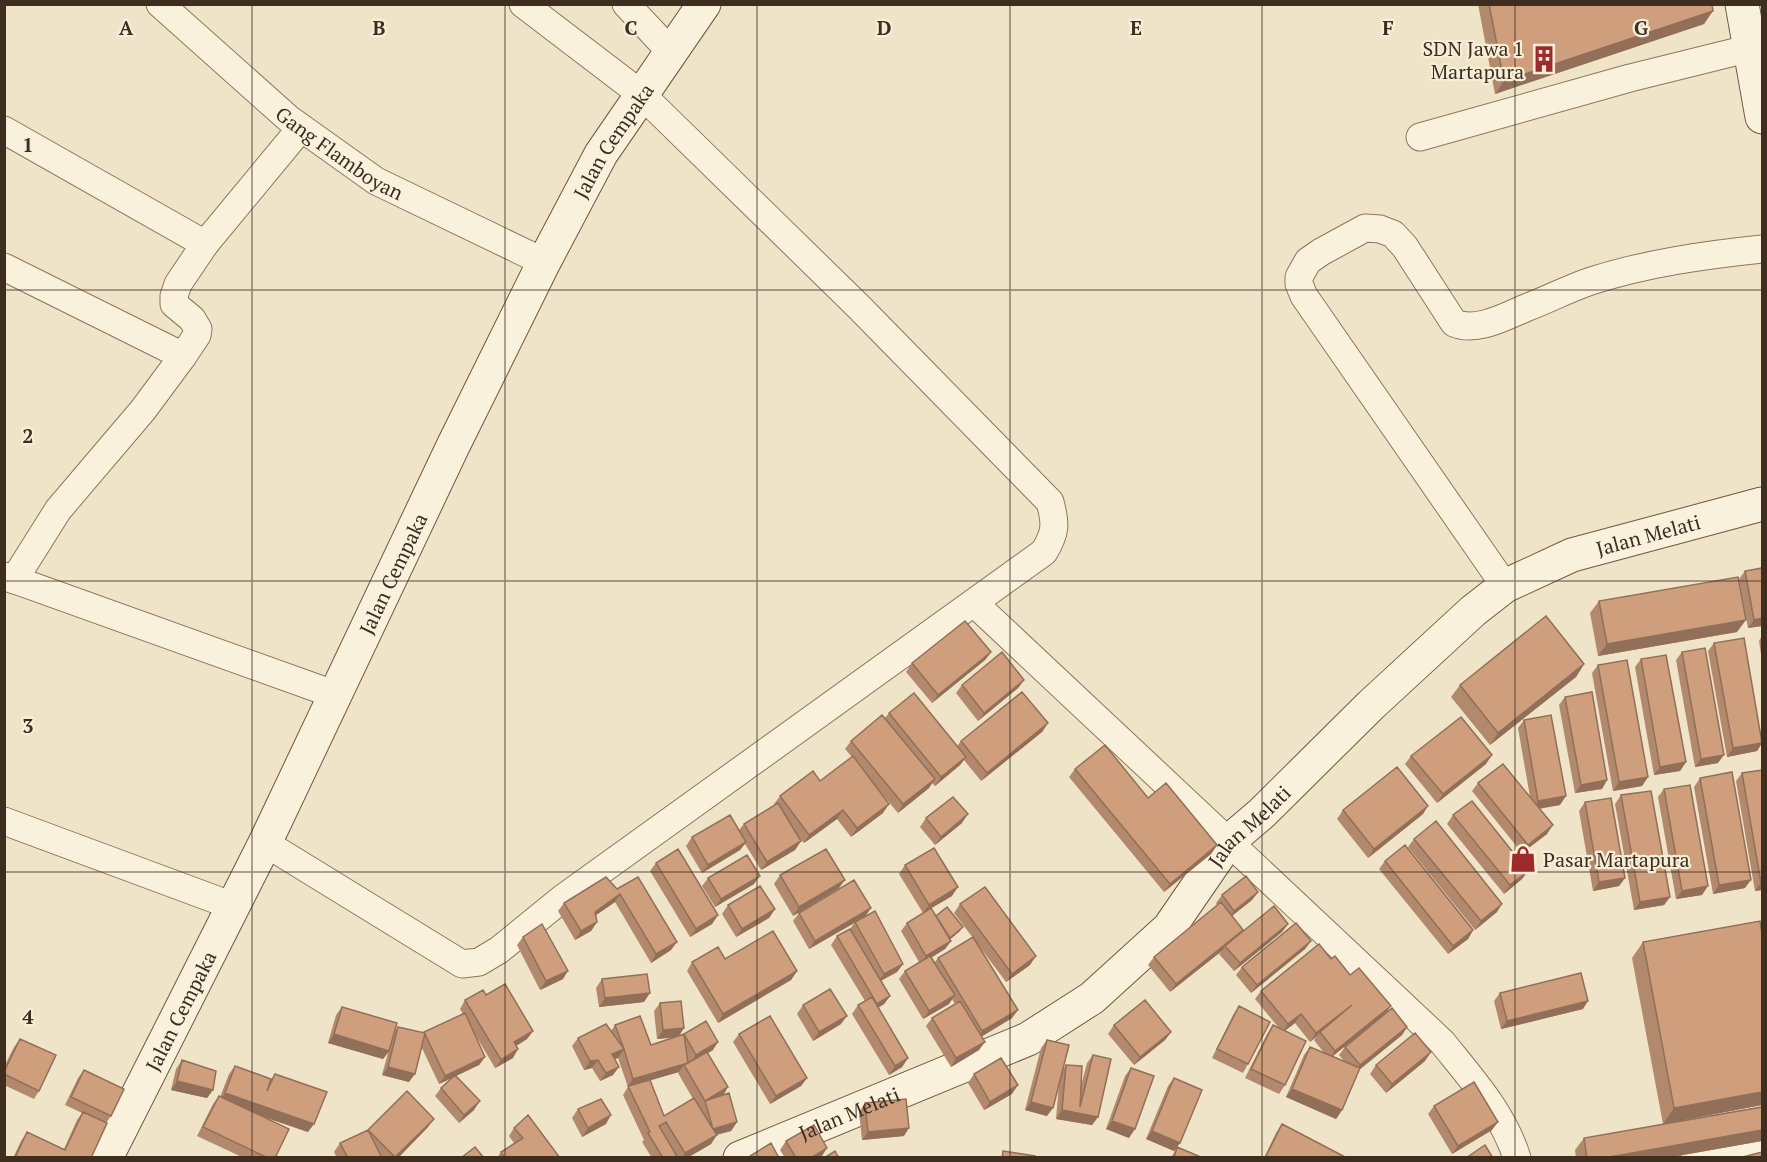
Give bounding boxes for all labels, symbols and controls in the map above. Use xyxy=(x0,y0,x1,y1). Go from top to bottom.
text: A xyxy=(119,14,134,41)
text: B xyxy=(373,14,386,41)
text: C xyxy=(624,14,638,41)
text: D xyxy=(877,14,891,41)
text: E xyxy=(1130,14,1142,41)
text: F xyxy=(1382,14,1394,41)
text: G xyxy=(1634,14,1648,41)
place label: SDN Jawa 1 Martapura xyxy=(1423,35,1524,85)
building icon: SDN Jawa 1 Martapura xyxy=(1529,44,1559,74)
street label: Jalan Cempaka xyxy=(567,78,659,203)
street label: Gang Flamboyan xyxy=(270,100,408,206)
text: 1 xyxy=(22,131,34,158)
text: 2 xyxy=(22,422,34,449)
street label: Jalan Cempaka xyxy=(352,508,433,639)
street label: Jalan Melati xyxy=(1593,508,1703,561)
text: 3 xyxy=(22,712,34,739)
street label: Jalan Melati xyxy=(1201,779,1296,872)
shop icon: Pasar Martapura xyxy=(1508,844,1538,874)
place label: Pasar Martapura xyxy=(1543,846,1690,873)
street label: Jalan Cempaka xyxy=(139,946,222,1075)
text: 4 xyxy=(22,1003,34,1030)
street label: Jalan Melati xyxy=(795,1080,904,1146)

